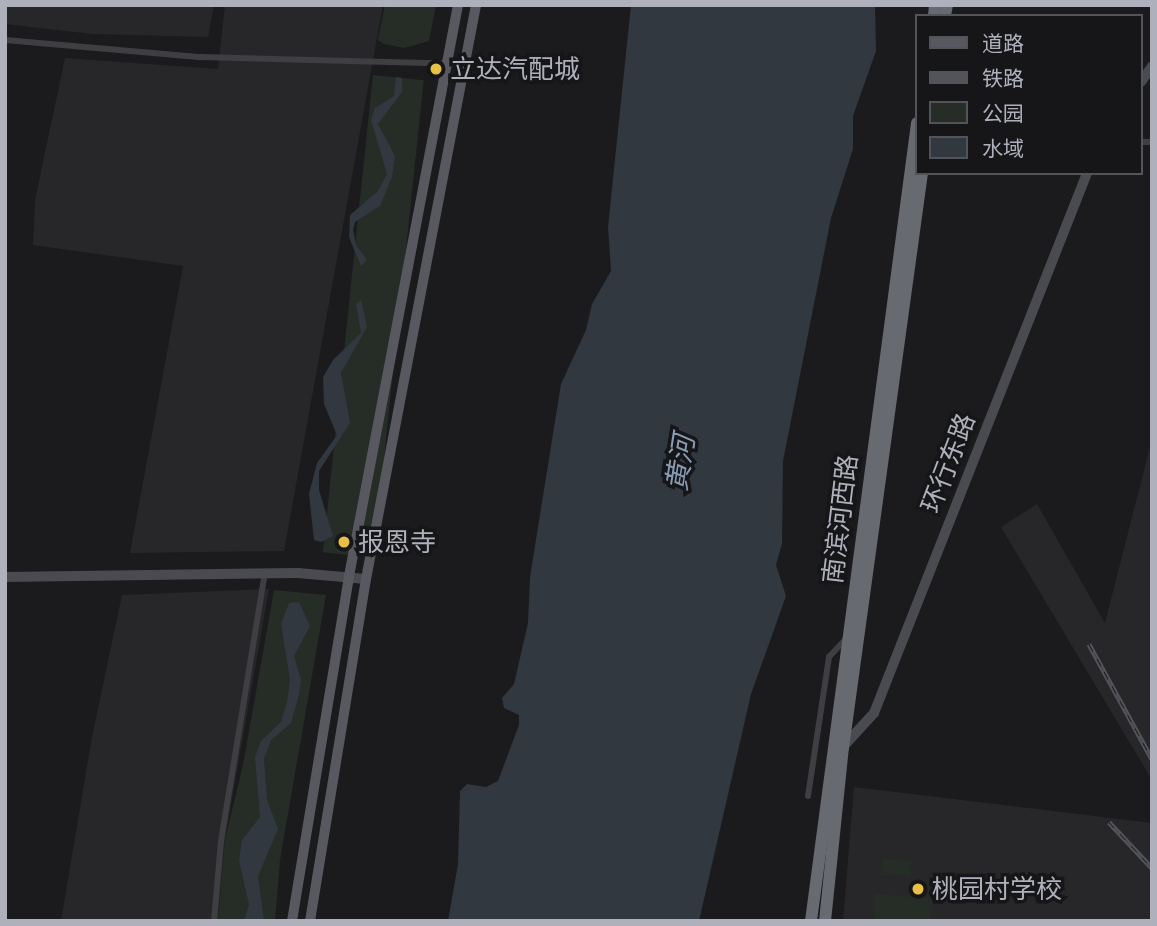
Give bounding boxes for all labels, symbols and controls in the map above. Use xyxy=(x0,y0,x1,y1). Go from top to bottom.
legend xyxy=(916,14,1143,175)
text: 道路 xyxy=(982,27,1024,59)
place label: 立达汽配城 xyxy=(450,53,580,85)
marker: 立达汽配城 xyxy=(428,61,444,77)
text: 铁路 xyxy=(982,62,1024,94)
text: 公园 xyxy=(982,97,1024,129)
text: 水域 xyxy=(982,132,1024,164)
street label: 环行东路 xyxy=(915,409,981,517)
water label: 黄河 xyxy=(659,433,701,493)
street label: 南滨河西路 xyxy=(817,453,863,585)
place label: 报恩寺 xyxy=(358,526,436,558)
marker: 报恩寺 xyxy=(336,534,352,550)
place label: 桃园村学校 xyxy=(932,873,1062,905)
marker: 桃园村学校 xyxy=(910,881,926,897)

